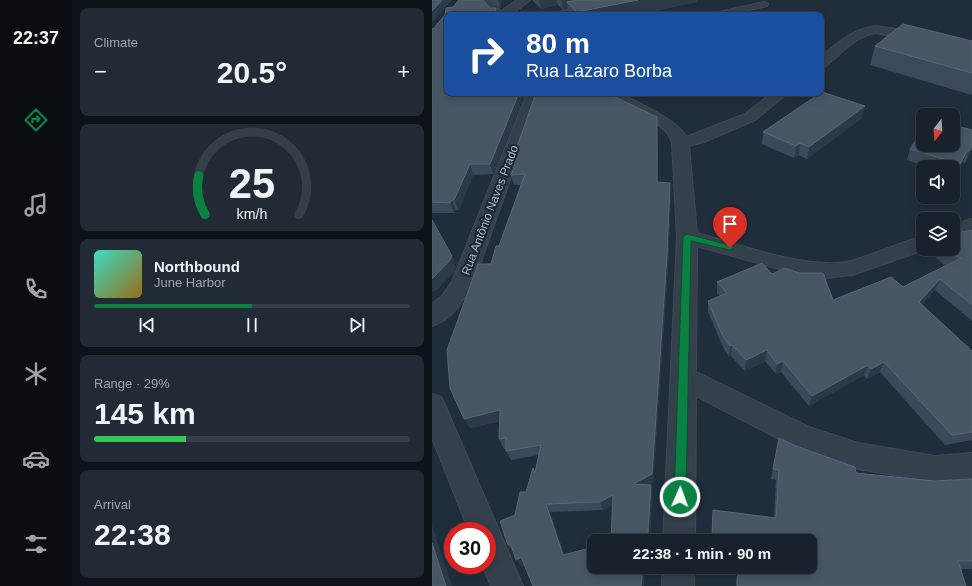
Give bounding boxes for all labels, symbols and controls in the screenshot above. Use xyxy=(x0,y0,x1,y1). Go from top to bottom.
text: 22:37 xyxy=(13,28,59,48)
icon: right xyxy=(460,28,512,80)
text: 80 m xyxy=(526,28,590,59)
text: Climate xyxy=(94,35,138,50)
text: 20.5° xyxy=(217,56,287,89)
text: − xyxy=(94,59,107,84)
text: + xyxy=(397,59,410,84)
text: Rua Lázaro Borba xyxy=(526,61,672,81)
icon: directions xyxy=(22,106,50,134)
north arrow xyxy=(916,108,960,152)
map controls xyxy=(916,108,960,256)
street label: Rua Antônio Naves Prado xyxy=(459,143,521,277)
text: 25 xyxy=(229,160,275,207)
button: sound xyxy=(916,160,960,204)
icon: music xyxy=(22,191,50,219)
text: km/h xyxy=(237,206,268,222)
pin xyxy=(713,207,747,248)
button: layers xyxy=(916,212,960,256)
icon: arrive xyxy=(719,213,741,235)
text: Northbound xyxy=(154,258,240,275)
icon: phone xyxy=(22,275,50,303)
text: June Harbor xyxy=(154,275,226,290)
icon: previous xyxy=(136,314,158,336)
icon: pause xyxy=(241,314,263,336)
icon: next xyxy=(346,314,368,336)
icon: climate xyxy=(22,360,50,388)
text: Range · 29% xyxy=(94,376,170,391)
text: 145 km xyxy=(94,397,196,430)
icon: car xyxy=(22,445,50,473)
position arrow xyxy=(659,476,701,518)
text: Arrival xyxy=(94,497,131,512)
text: 22:38 xyxy=(94,518,171,551)
speed limit sign: 30 xyxy=(444,522,496,574)
icon: filters xyxy=(22,530,50,558)
text: 22:38 · 1 min · 90 m xyxy=(633,545,771,562)

